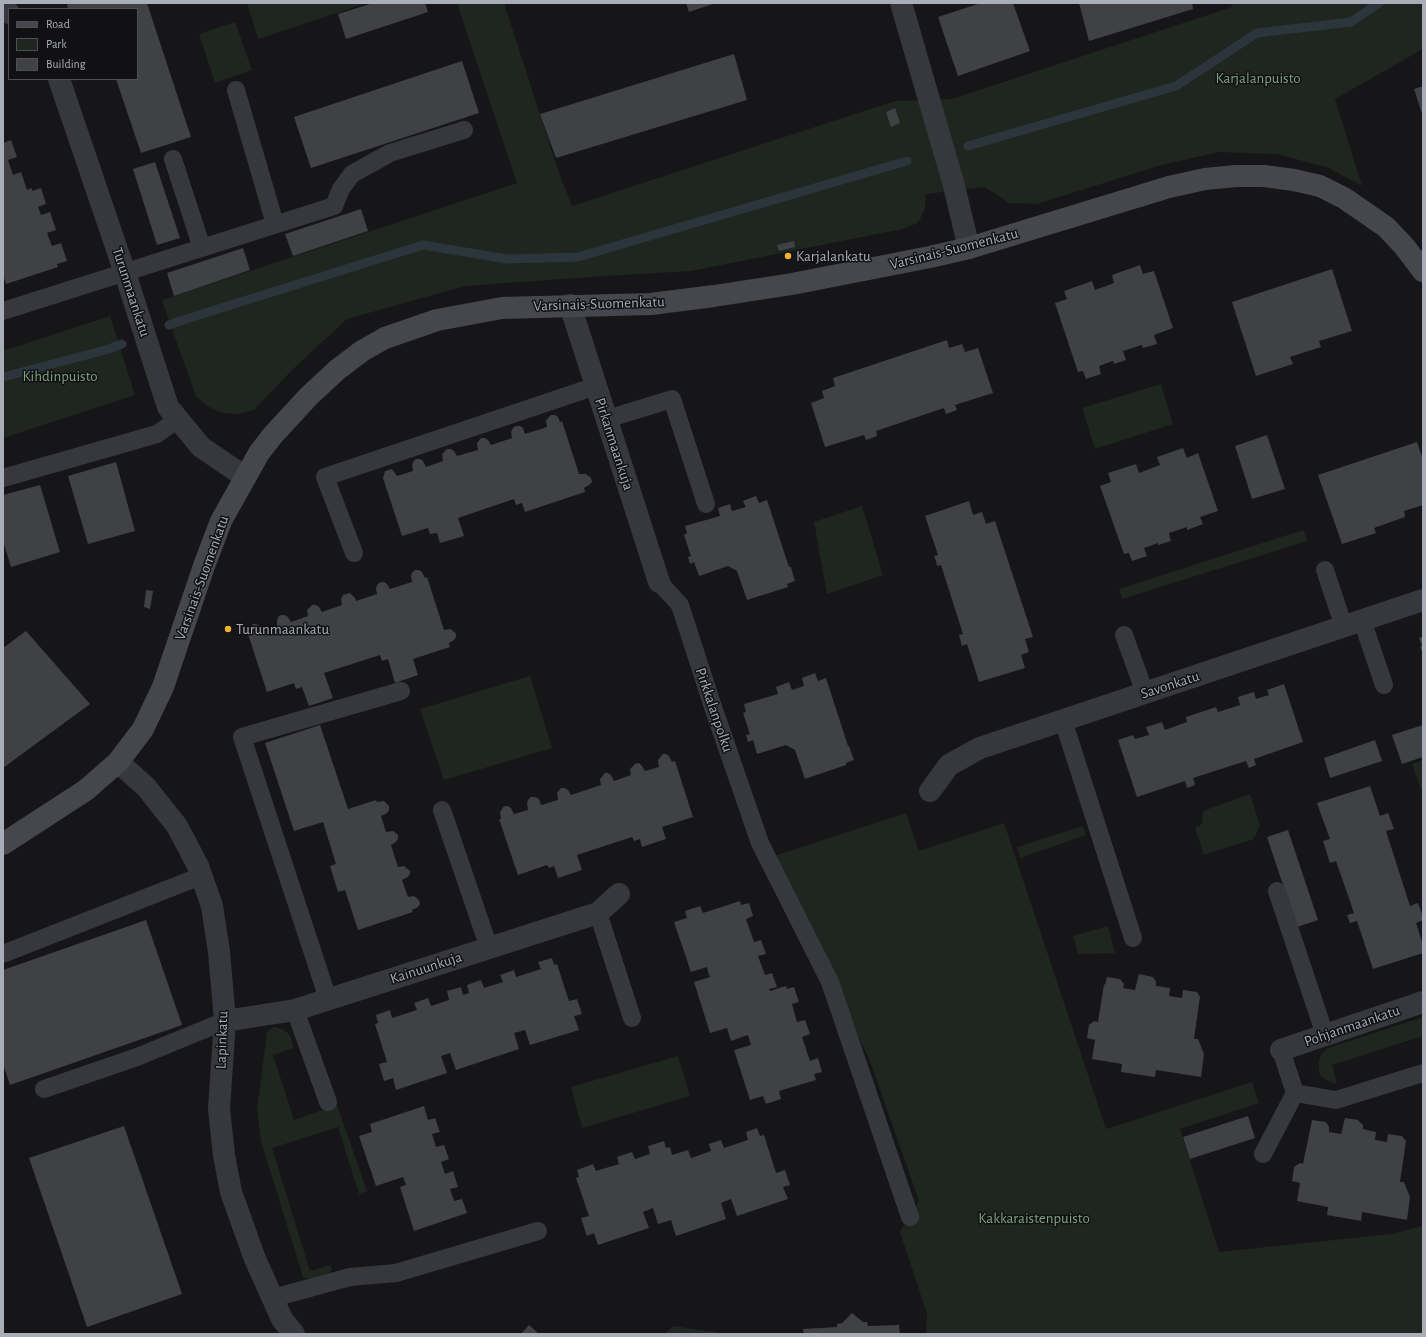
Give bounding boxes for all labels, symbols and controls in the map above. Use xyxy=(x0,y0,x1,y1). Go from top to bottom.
legend xyxy=(8,8,138,80)
text: Road xyxy=(46,18,70,30)
text: Park xyxy=(46,38,67,50)
text: Building xyxy=(46,58,86,70)
park label: Karjalanpuisto xyxy=(1215,69,1301,87)
street label: Varsinais-Suomenkatu xyxy=(888,224,1020,274)
street label: Turunmaankatu xyxy=(108,245,154,339)
place label: Karjalankatu xyxy=(796,247,871,265)
marker: Karjalankatu xyxy=(783,251,793,261)
street label: Varsinais-Suomenkatu xyxy=(533,293,665,315)
park label: Kihdinpuisto xyxy=(22,367,98,385)
street label: Pirkanmaankuja xyxy=(591,396,637,492)
street label: Varsinais-Suomenkatu xyxy=(171,513,233,643)
place label: Turunmaankatu xyxy=(236,620,329,638)
marker: Turunmaankatu xyxy=(223,624,233,634)
street label: Pirkkalanpolku xyxy=(691,665,737,755)
street label: Savonkatu xyxy=(1138,667,1202,703)
street label: Kainuunkuja xyxy=(388,948,464,988)
street label: Pohjanmaankatu xyxy=(1302,1001,1402,1051)
street label: Lapinkatu xyxy=(212,1011,232,1069)
park label: Kakkaraistenpuisto xyxy=(978,1209,1090,1227)

